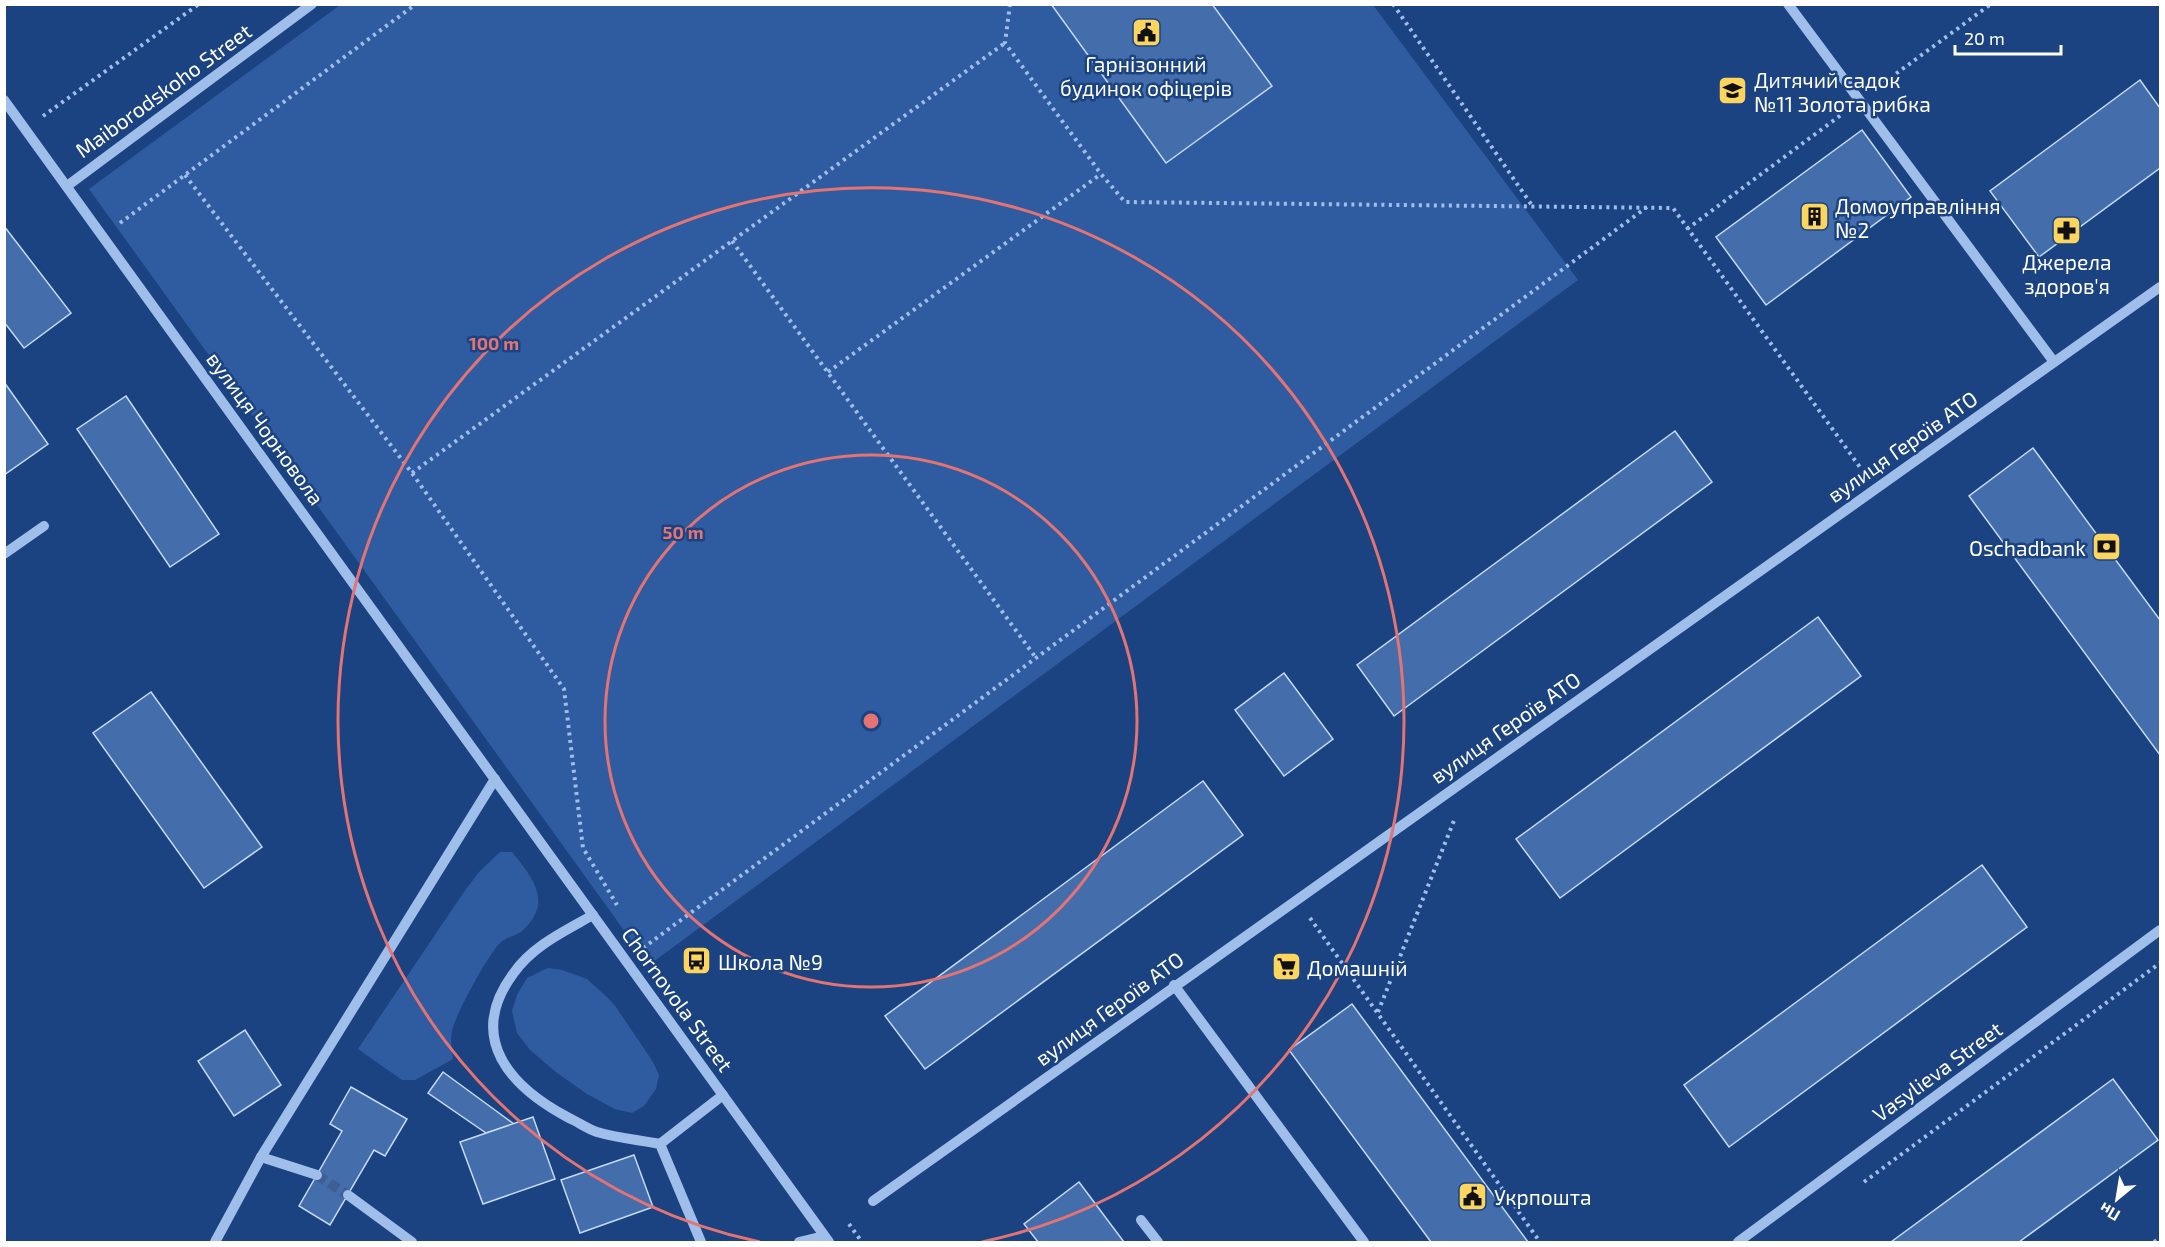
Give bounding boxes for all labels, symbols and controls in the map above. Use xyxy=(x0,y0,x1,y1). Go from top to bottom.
public building icon: Гарнізонний будинок офіцерів xyxy=(1130,16,1162,48)
street label: Maiborodskoho Street xyxy=(70,18,256,162)
scale bar xyxy=(1955,18,2062,56)
text: 20 m xyxy=(1964,27,2005,49)
place label: Гарнізонний будинок офіцерів xyxy=(1060,51,1232,101)
place label: Дитячий садок №11 Золота рибка xyxy=(1754,67,1931,116)
school or university icon: Дитячий садок №11 Золота рибка xyxy=(1717,75,1749,107)
place label: Домоуправління №2 xyxy=(1835,193,2001,242)
building icon: Домоуправління №2 xyxy=(1798,201,1830,233)
pharmacy icon: Джерела здоров'я xyxy=(2051,214,2083,246)
place label: Джерела здоров'я xyxy=(2022,249,2112,298)
text: 100 m xyxy=(469,332,519,354)
street label: вулиця Чорновола xyxy=(201,347,330,510)
street label: вулиця Героїв АТО xyxy=(1822,385,1982,508)
text: 50 m xyxy=(662,521,704,543)
bank icon: Oschadbank xyxy=(2091,531,2123,563)
place label: Oschadbank xyxy=(1969,535,2086,560)
street label: вулиця Героїв АТО xyxy=(1425,666,1585,789)
centre of rings xyxy=(861,711,881,731)
street label: Chornovola Street xyxy=(617,922,739,1076)
bus stop icon: Школа №9 xyxy=(681,945,713,977)
street label: вулиця Героїв АТО xyxy=(1030,946,1189,1071)
place label: Школа №9 xyxy=(718,949,823,974)
supermarket icon: Домашній xyxy=(1270,951,1302,983)
place label: Домашній xyxy=(1307,955,1408,980)
street label: Vasylieva Street xyxy=(1867,1016,2007,1126)
north arrow xyxy=(2087,1169,2147,1229)
public building icon: Укрпошта xyxy=(1457,1180,1489,1212)
place label: Укрпошта xyxy=(1494,1184,1592,1209)
text: Пн xyxy=(2095,1199,2123,1226)

